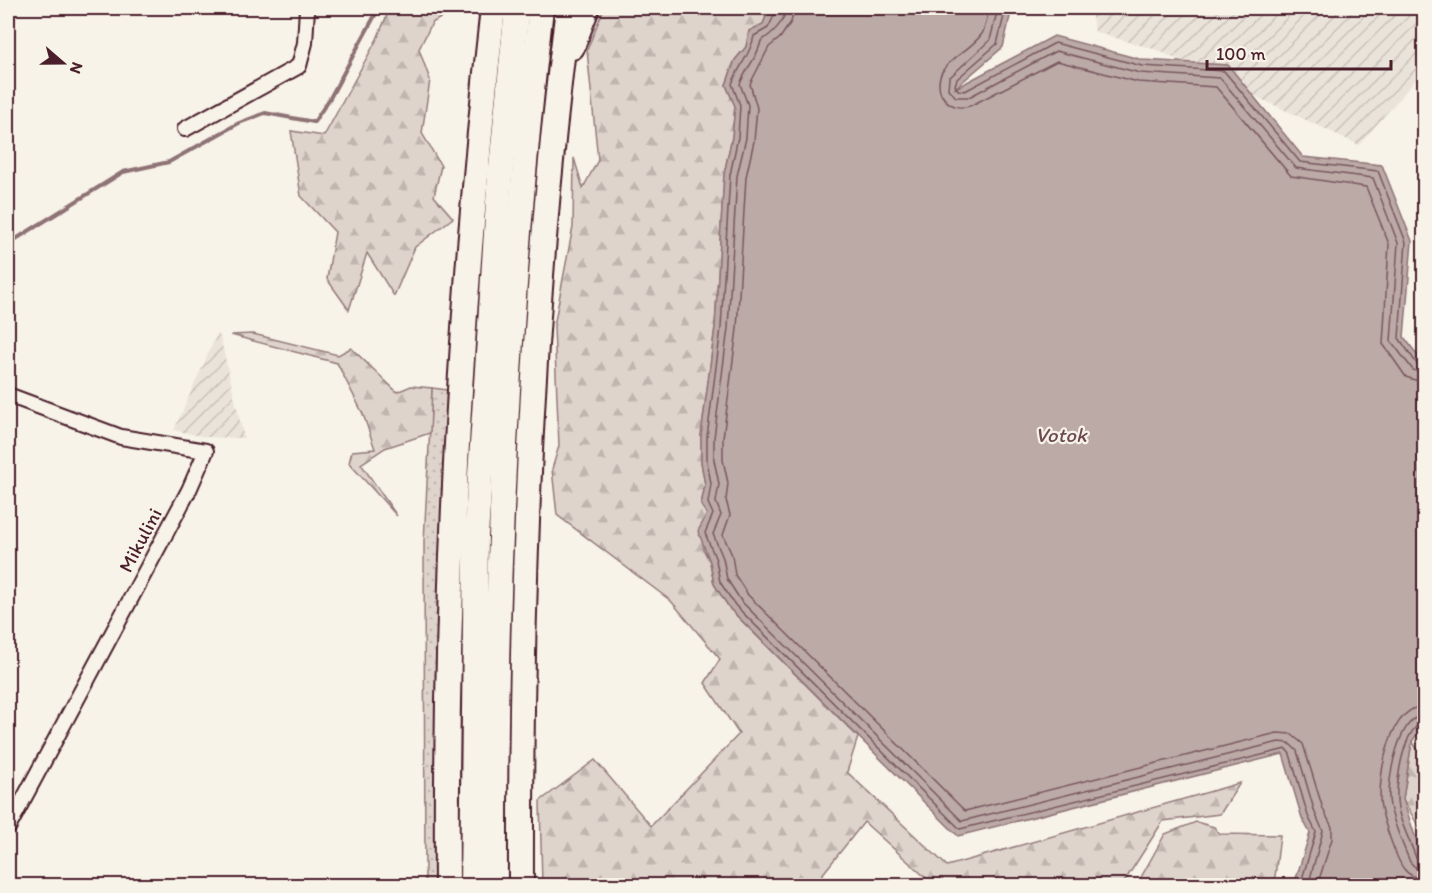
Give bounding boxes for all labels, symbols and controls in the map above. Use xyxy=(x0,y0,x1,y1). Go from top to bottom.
north arrow xyxy=(33,33,93,93)
scale bar xyxy=(1207,33,1392,71)
text: 100 m xyxy=(1216,43,1266,65)
text: N xyxy=(66,60,87,76)
water label: Votok xyxy=(1035,422,1088,447)
street label: Mikulini xyxy=(113,504,167,576)

